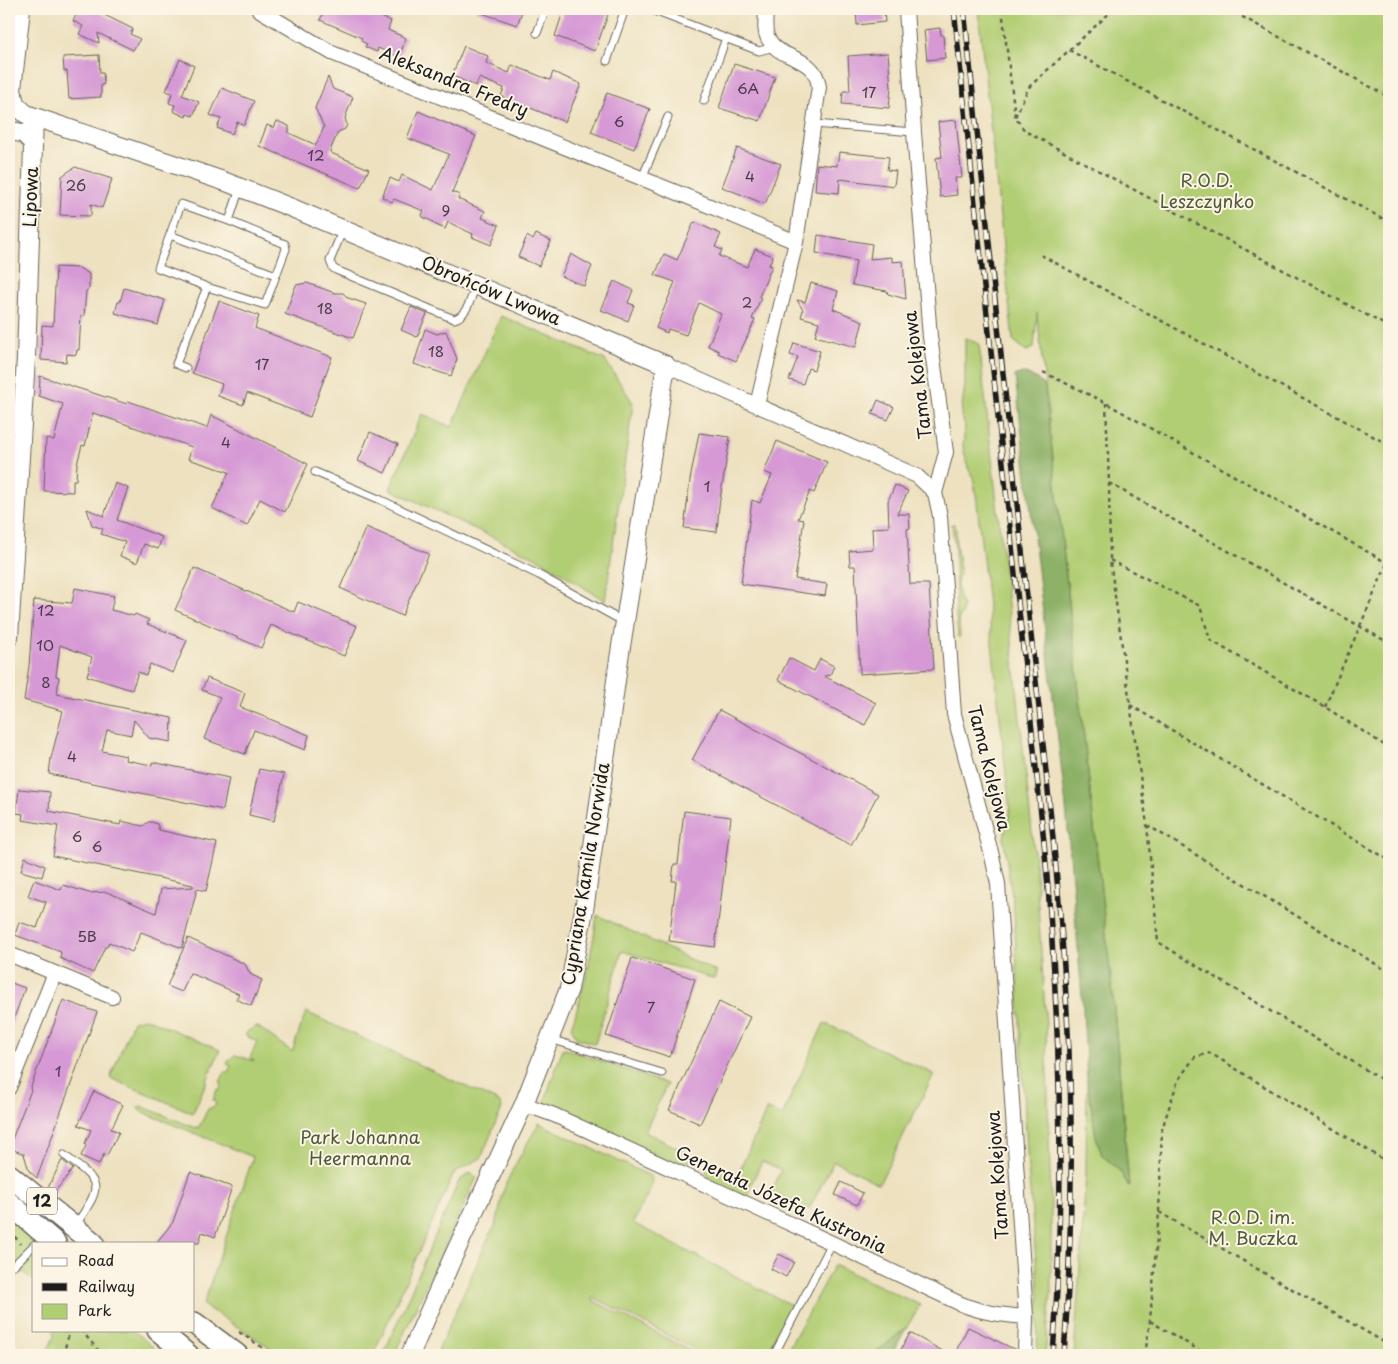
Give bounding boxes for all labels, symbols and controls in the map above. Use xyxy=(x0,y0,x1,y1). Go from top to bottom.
street label: Aleksandra Fredry xyxy=(376,38,533,123)
house number: 6A xyxy=(737,76,759,99)
house number: 17 xyxy=(862,80,876,103)
house number: 6 xyxy=(614,109,624,132)
house number: 12 xyxy=(307,143,325,166)
house number: 4 xyxy=(745,164,755,187)
street label: Lipowa xyxy=(15,165,44,228)
park label: R.O.D. Leszczynko xyxy=(1160,166,1254,214)
house number: 26 xyxy=(66,173,86,196)
house number: 9 xyxy=(442,198,450,221)
street label: Obrońców Lwowa xyxy=(418,248,566,332)
house number: 2 xyxy=(742,290,752,313)
house number: 18 xyxy=(317,296,333,319)
street label: Tama Kolejowa xyxy=(895,309,938,441)
house number: 18 xyxy=(428,339,444,362)
house number: 17 xyxy=(255,352,269,375)
house number: 4 xyxy=(221,430,231,453)
house number: 1 xyxy=(704,474,710,497)
house number: 12 xyxy=(37,598,55,621)
house number: 10 xyxy=(36,633,54,656)
house number: 8 xyxy=(41,670,51,693)
street label: Tama Kolejowa xyxy=(962,702,1019,834)
house number: 4 xyxy=(67,744,77,767)
street label: Cypriana Kamila Norwida xyxy=(554,760,616,987)
house number: 6 xyxy=(72,824,82,847)
house number: 6 xyxy=(92,834,102,857)
house number: 5B xyxy=(77,924,97,947)
house number: 7 xyxy=(647,995,656,1018)
house number: 1 xyxy=(55,1059,61,1082)
street label: Tama Kolejowa xyxy=(978,1109,1014,1240)
park label: Park Johanna Heermanna xyxy=(300,1123,421,1171)
street label: Generała Józefa Kustronia xyxy=(672,1138,892,1260)
road number: 12 xyxy=(27,1188,57,1214)
park label: R.O.D. im. M. Buczka xyxy=(1208,1203,1299,1251)
legend xyxy=(32,1242,195,1332)
text: Road xyxy=(78,1248,114,1271)
text: Railway xyxy=(78,1274,135,1297)
text: Park xyxy=(78,1298,112,1321)

